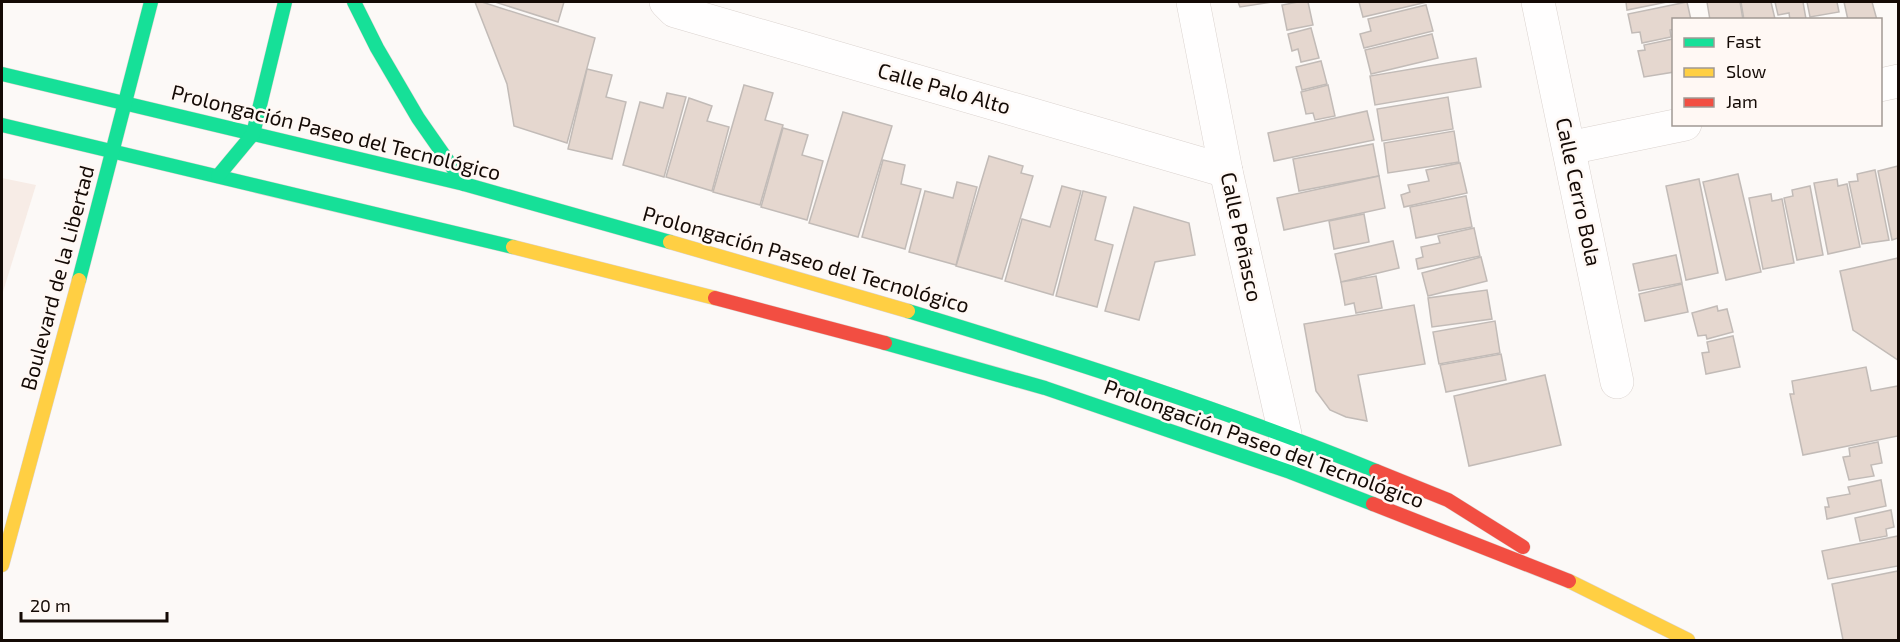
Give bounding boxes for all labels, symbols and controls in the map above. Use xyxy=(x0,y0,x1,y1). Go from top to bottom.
legend xyxy=(1672,18,1882,126)
text: Fast xyxy=(1726,30,1761,52)
street label: Calle Palo Alto xyxy=(875,57,1014,118)
text: Slow xyxy=(1726,60,1767,82)
street label: Prolongación Paseo del Tecnológico xyxy=(169,78,504,185)
text: Jam xyxy=(1726,90,1758,112)
street label: Calle Cerro Bola xyxy=(1552,115,1607,268)
street label: Boulevard de la Libertad xyxy=(15,163,99,393)
street label: Calle Peñasco xyxy=(1217,170,1268,304)
street label: Prolongación Paseo del Tecnológico xyxy=(640,200,973,317)
street label: Prolongación Paseo del Tecnológico xyxy=(1101,373,1428,512)
scale bar xyxy=(21,585,166,623)
text: 20 m xyxy=(30,594,71,616)

